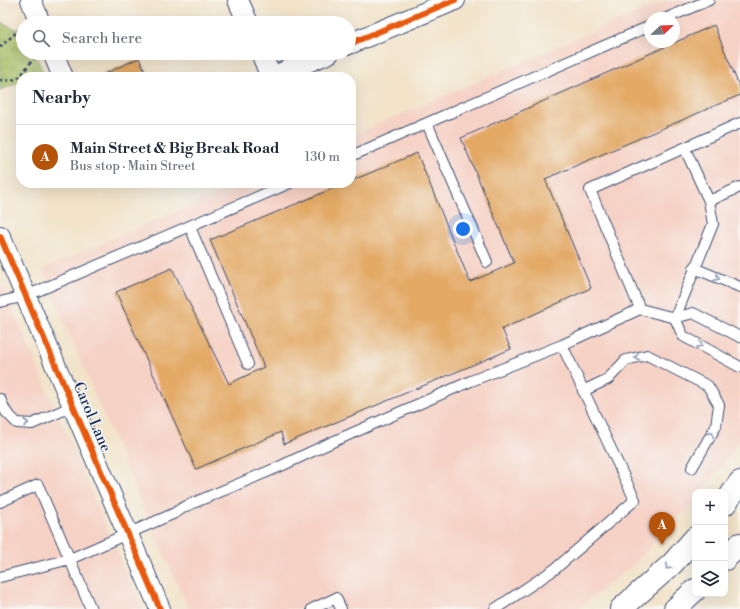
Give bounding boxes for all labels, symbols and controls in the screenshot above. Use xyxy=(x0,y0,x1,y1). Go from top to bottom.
north arrow xyxy=(644,12,680,48)
search box xyxy=(16,16,356,60)
icon: search xyxy=(30,27,52,49)
text: Search here xyxy=(62,29,142,48)
text: Nearby xyxy=(32,87,91,109)
text: Main Street & Big Break Road xyxy=(70,139,280,158)
text: A xyxy=(40,149,50,165)
text: 130 m xyxy=(305,149,340,165)
text: Bus stop · Main Street xyxy=(70,158,196,174)
your location xyxy=(453,219,473,239)
one-way arrow xyxy=(714,273,721,281)
one-way arrow xyxy=(696,341,703,348)
one-way arrow xyxy=(634,353,640,361)
street label: Carol Lane xyxy=(69,379,115,455)
one-way arrow xyxy=(23,419,29,427)
one-way arrow xyxy=(706,431,714,438)
map controls xyxy=(692,489,728,597)
button: + xyxy=(692,489,728,525)
pin: A xyxy=(649,512,675,545)
button: − xyxy=(692,525,728,561)
button: layers xyxy=(692,561,728,597)
one-way arrow xyxy=(665,562,673,570)

